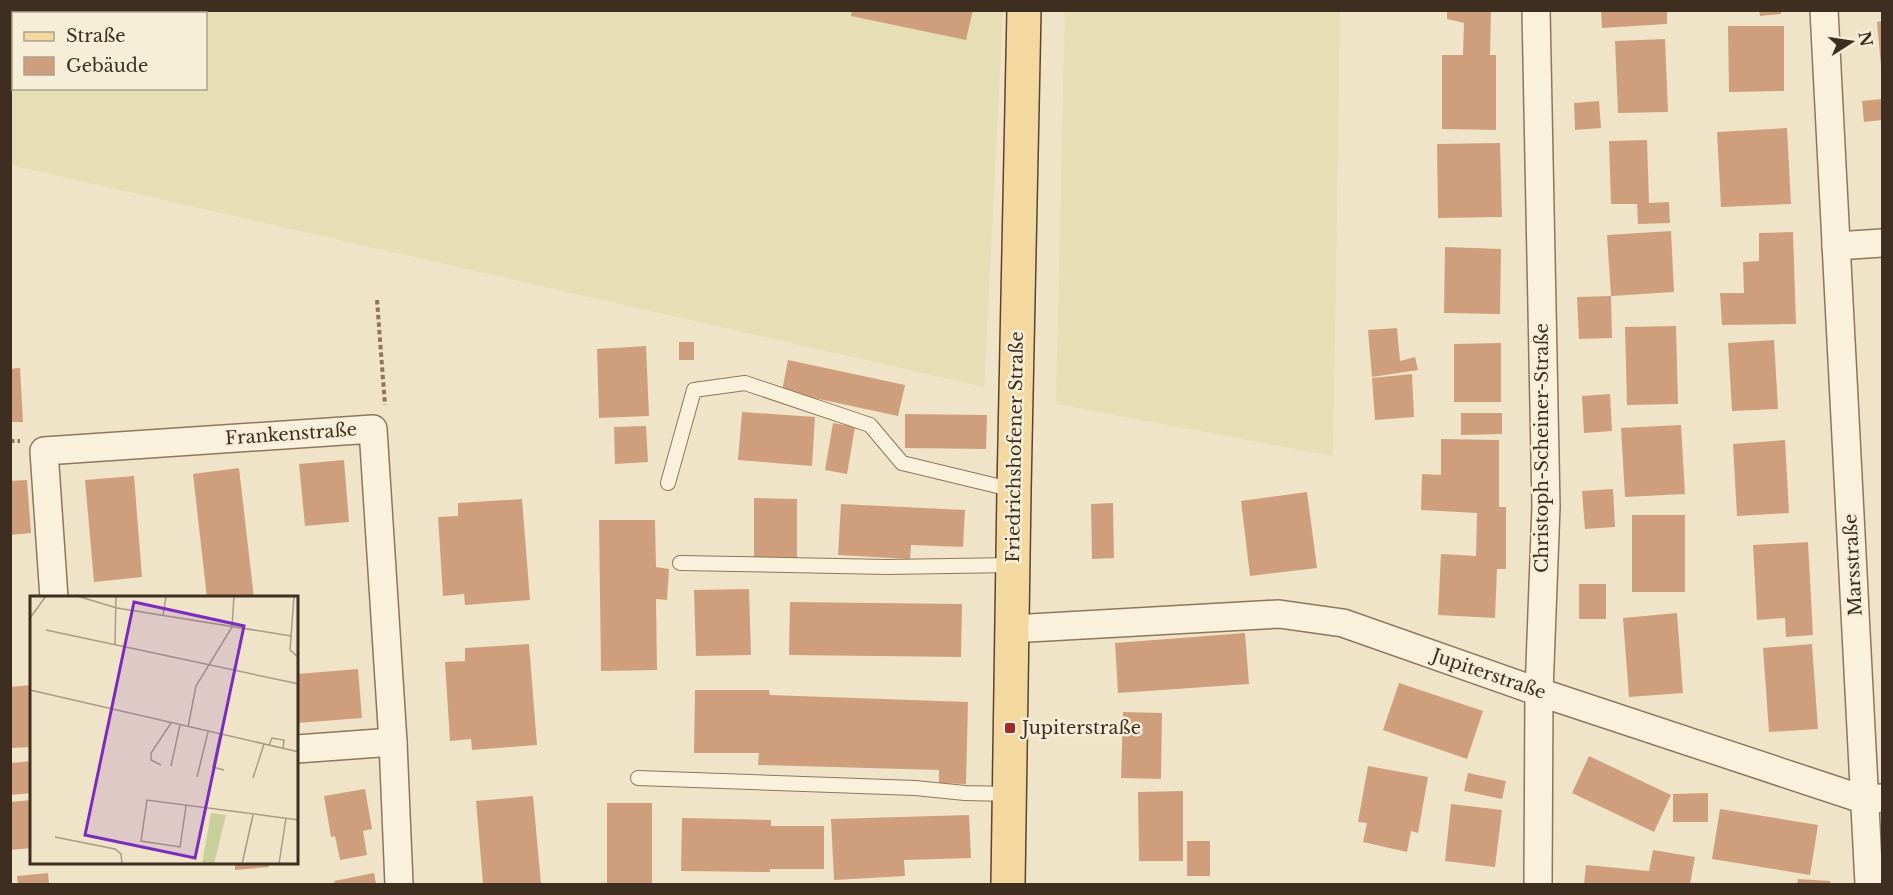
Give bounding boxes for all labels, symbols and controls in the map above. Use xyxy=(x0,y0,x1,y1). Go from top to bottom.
legend xyxy=(12,12,207,90)
north arrow xyxy=(1821,12,1881,72)
text: Straße xyxy=(66,25,126,47)
text: N xyxy=(1854,29,1877,48)
text: Gebäude xyxy=(66,55,148,77)
street label: Christoph-Scheiner-Straße xyxy=(1531,323,1553,573)
street label: Friedrichshofener Straße xyxy=(1002,331,1028,563)
street label: Frankenstraße xyxy=(224,418,358,450)
street label: Marsstraße xyxy=(1839,513,1867,617)
inset map xyxy=(30,596,298,865)
street label: Jupiterstraße xyxy=(1427,644,1549,704)
place label: Jupiterstraße xyxy=(1020,717,1141,739)
marker: Jupiterstraße xyxy=(1003,721,1017,735)

